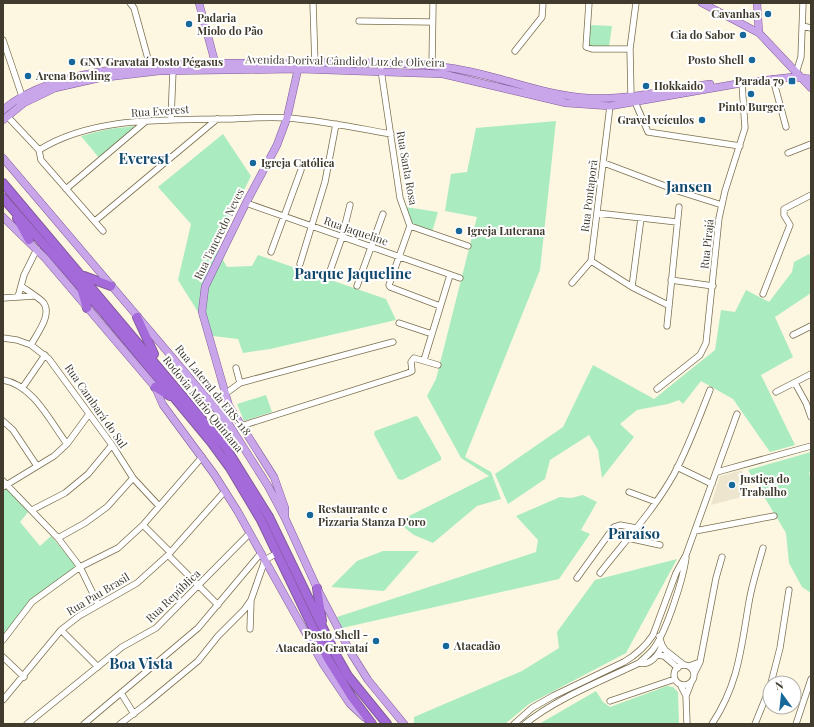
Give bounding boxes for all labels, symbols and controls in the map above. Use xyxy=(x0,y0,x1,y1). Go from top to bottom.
place label: Cavanhas xyxy=(711,6,760,21)
marker: Cavanhas xyxy=(763,9,773,19)
place label: Padaria Miolo do Pão xyxy=(197,10,263,38)
marker: Padaria Miolo do Pão xyxy=(184,19,194,29)
place label: Cia do Sabor xyxy=(670,27,736,42)
marker: Cia do Sabor xyxy=(738,30,748,40)
street label: Avenida Dorival Cândido Luz de Oliveira xyxy=(244,51,445,70)
place label: Posto Shell xyxy=(688,52,745,67)
place label: GNV Gravataí Posto Pégasus xyxy=(80,54,223,69)
marker: Posto Shell xyxy=(747,55,757,65)
marker: GNV Gravataí Posto Pégasus xyxy=(67,57,77,67)
place label: Arena Bowling xyxy=(35,68,111,83)
marker: Arena Bowling xyxy=(23,71,33,81)
place label: Parada 79 xyxy=(735,73,784,88)
marker: Parada 79 xyxy=(787,76,797,86)
place label: Hokkaido xyxy=(654,78,703,93)
marker: Hokkaido xyxy=(641,81,651,91)
marker: Pinto Burger xyxy=(746,89,756,99)
place label: Pinto Burger xyxy=(718,99,785,114)
street label: Rua Everest xyxy=(130,101,190,120)
place label: Gravel veículos xyxy=(617,112,694,127)
marker: Gravel veículos xyxy=(697,115,707,125)
street label: Rua Santa Rosa xyxy=(394,130,421,207)
district label: Everest xyxy=(119,148,170,168)
place label: Igreja Católica xyxy=(261,155,335,170)
marker: Igreja Católica xyxy=(248,158,258,168)
street label: Rua Pontaporã xyxy=(577,158,600,233)
district label: Jansen xyxy=(665,176,713,196)
street label: Rua Tancredo Neves xyxy=(190,186,247,282)
street label: Rua Jaqueline xyxy=(322,213,391,249)
street label: Rua Pirajá xyxy=(696,218,717,270)
place label: Igreja Luterana xyxy=(467,223,545,238)
marker: Igreja Luterana xyxy=(454,226,464,236)
district label: Parque Jaqueline xyxy=(294,263,412,283)
street label: Rua Lateral da ERS-118 xyxy=(172,341,255,438)
street label: Rodovia Mário Quintana xyxy=(160,352,247,455)
street label: Rua Cambará do Sul xyxy=(62,361,131,451)
place label: Justiça do Trabalho xyxy=(739,471,789,499)
marker: Justiça do Trabalho xyxy=(727,480,737,490)
place label: Restaurante e Pizzaria Stanza D'oro xyxy=(318,501,426,529)
marker: Restaurante e Pizzaria Stanza D'oro xyxy=(305,510,315,520)
district label: Paraíso xyxy=(608,523,660,543)
street label: Rua República xyxy=(142,565,204,625)
street label: Rua Pau Brasil xyxy=(63,569,132,618)
place label: Posto Shell - Atacadão Gravataí xyxy=(275,627,369,655)
marker: Posto Shell - Atacadão Gravataí xyxy=(371,636,381,646)
place label: Atacadão xyxy=(453,638,501,653)
marker: Atacadão xyxy=(441,641,451,651)
district label: Boa Vista xyxy=(109,653,173,673)
north arrow xyxy=(762,675,802,715)
text: N xyxy=(774,677,785,693)

